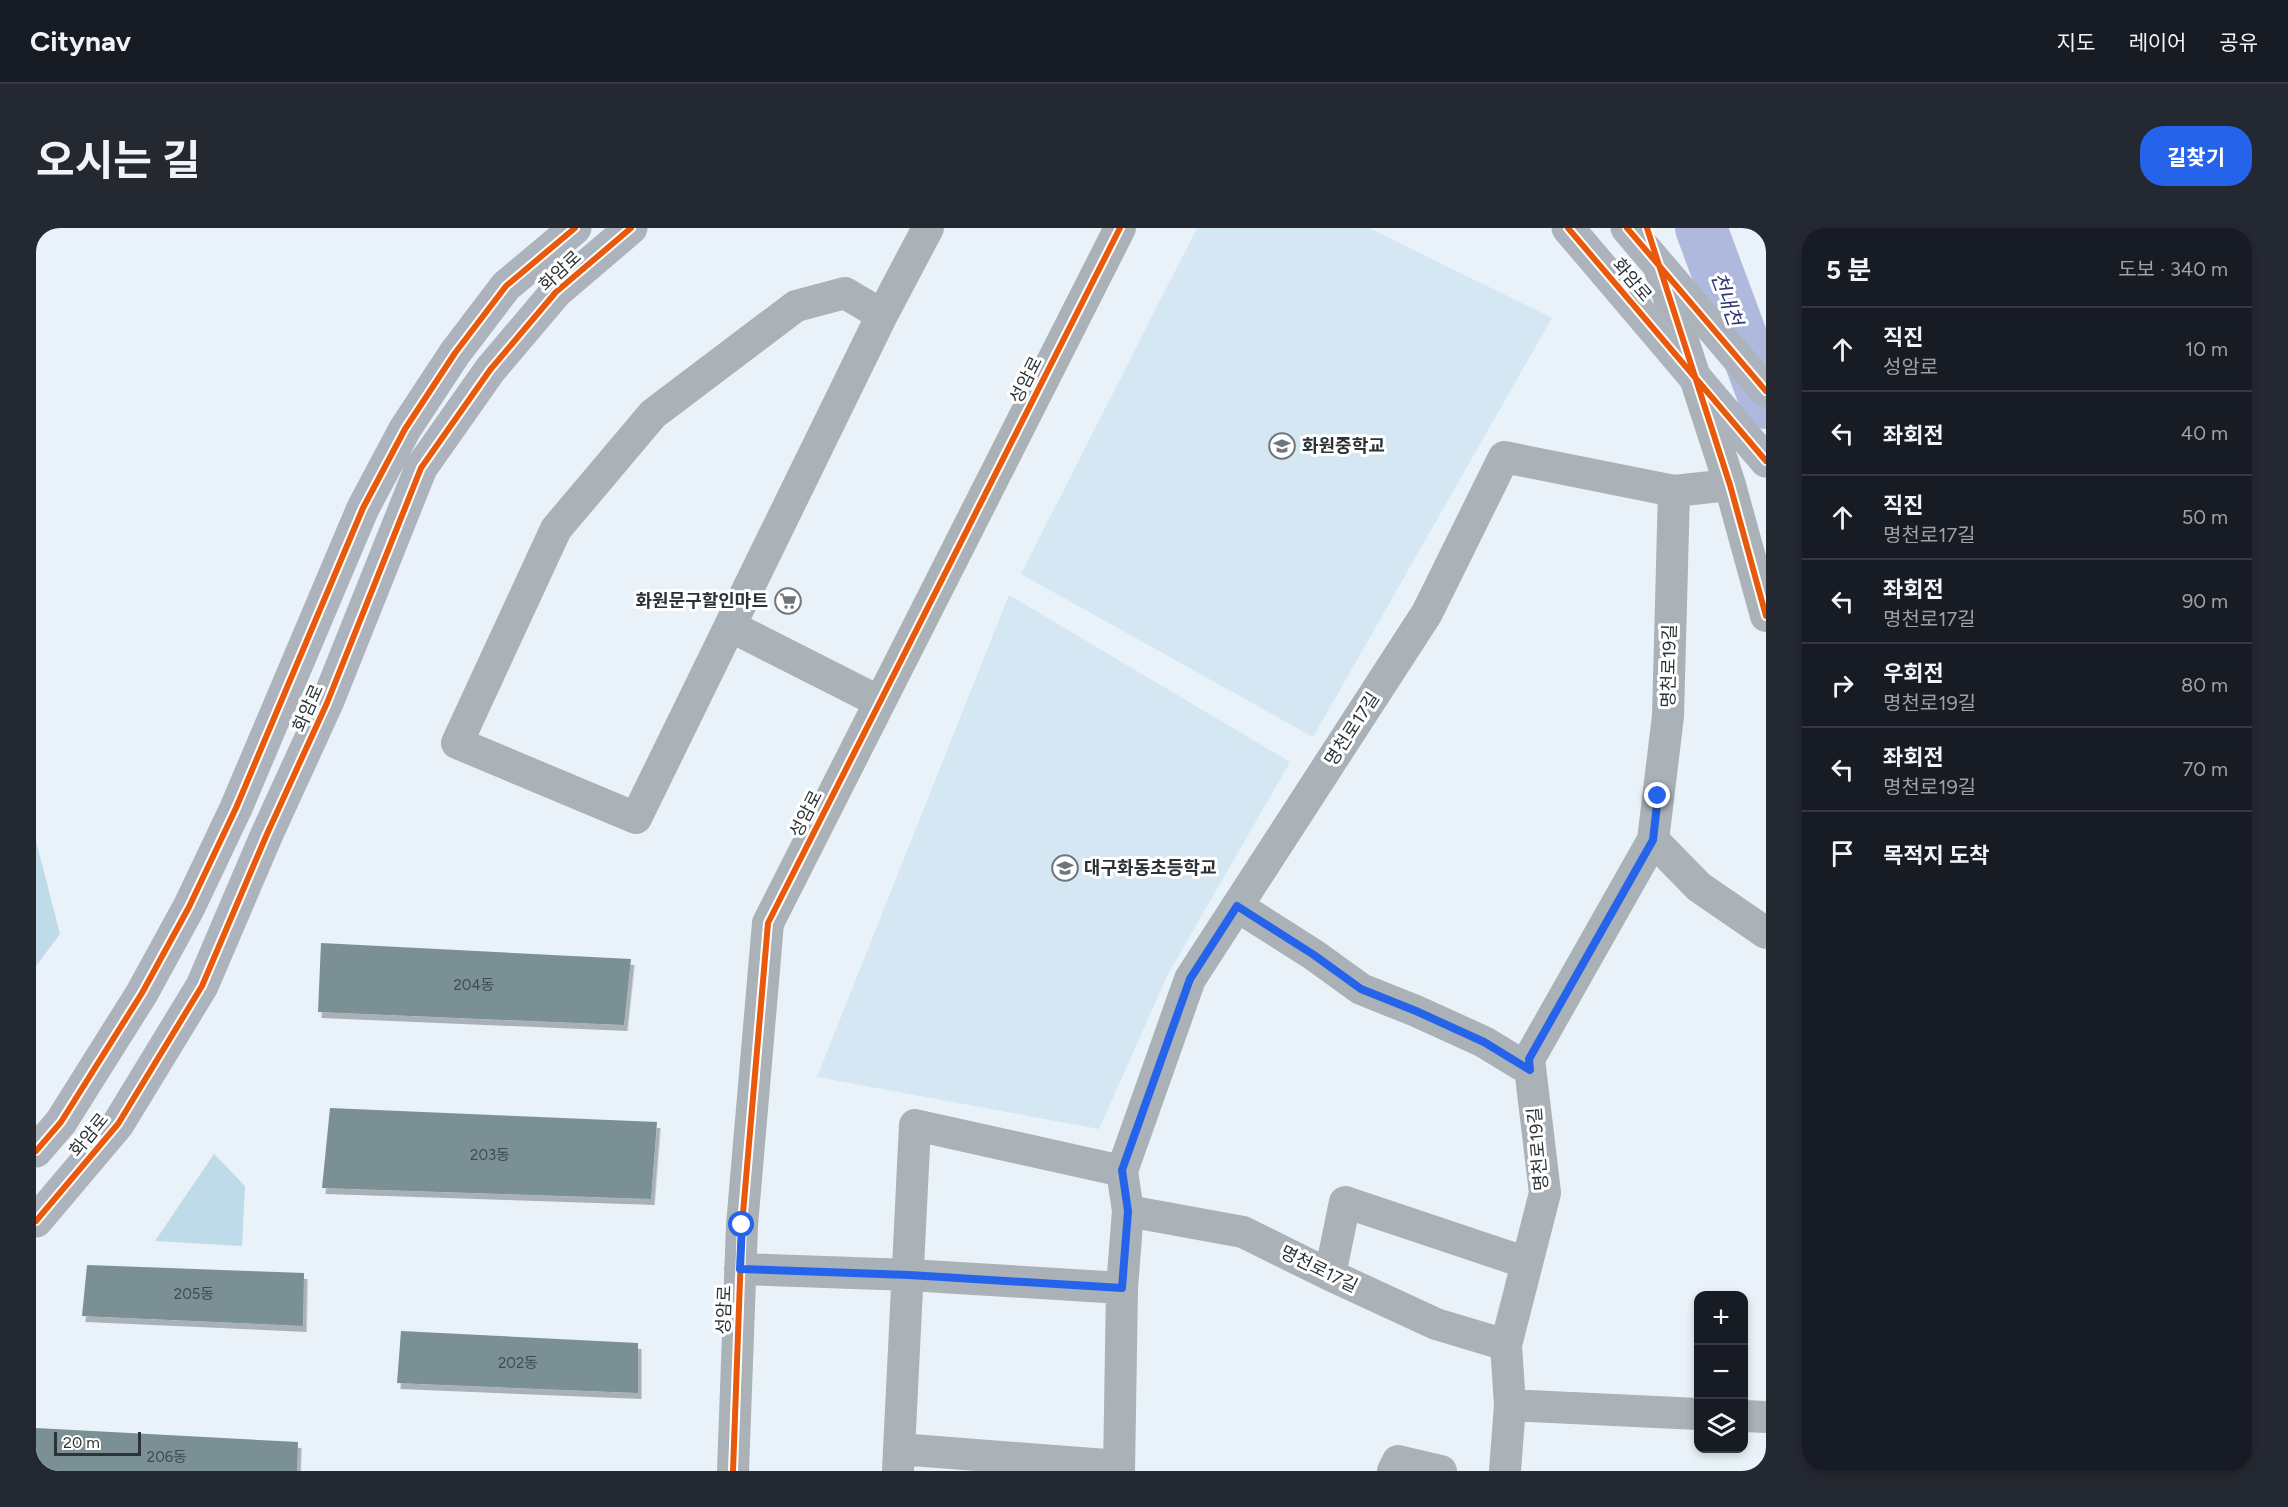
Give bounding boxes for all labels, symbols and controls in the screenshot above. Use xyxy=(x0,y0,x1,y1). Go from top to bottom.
text: Citynav xyxy=(30,24,131,58)
text: 지도 xyxy=(2057,30,2095,55)
text: 레이어 xyxy=(2128,30,2186,55)
text: 공유 xyxy=(2219,30,2258,55)
button: 길찾기 xyxy=(2140,126,2252,186)
text: 오시는 길 xyxy=(36,135,201,186)
street label: 화암로 xyxy=(534,246,586,296)
street label: 화암로 xyxy=(1608,254,1656,306)
text: 5 분 xyxy=(1826,254,1871,286)
text: 도보 · 340 m xyxy=(2118,257,2228,281)
water label: 천내천 xyxy=(1706,269,1749,331)
text: 직진 xyxy=(1883,324,1923,351)
icon: ahead xyxy=(1826,333,1859,366)
text: 10 m xyxy=(2185,337,2228,361)
street label: 성암로 xyxy=(1005,353,1047,407)
text: 성암로 xyxy=(1883,355,1938,379)
icon: left xyxy=(1826,417,1859,450)
text: 40 m xyxy=(2181,421,2228,445)
text: 좌회전 xyxy=(1883,422,1944,449)
school or university icon: 화원중학교 xyxy=(1267,431,1297,461)
place label: 화원중학교 xyxy=(1302,435,1385,457)
text: 직진 xyxy=(1883,492,1923,519)
icon: ahead xyxy=(1826,501,1859,534)
text: 50 m xyxy=(2182,505,2228,529)
text: 명천로17길 xyxy=(1883,523,1976,547)
text: 좌회전 xyxy=(1883,576,1944,603)
icon: left xyxy=(1826,585,1859,618)
supermarket icon: 화원문구할인마트 xyxy=(773,586,803,616)
text: 90 m xyxy=(2182,589,2228,613)
place label: 화원문구할인마트 xyxy=(636,590,768,612)
text: 명천로17길 xyxy=(1883,607,1976,631)
street label: 명천로19길 xyxy=(1657,624,1681,708)
text: 우회전 xyxy=(1883,660,1944,687)
icon: right xyxy=(1826,669,1859,702)
text: 80 m xyxy=(2181,673,2228,697)
street label: 화암로 xyxy=(288,681,328,735)
street label: 명천로17길 xyxy=(1320,688,1384,770)
text: 명천로19길 xyxy=(1883,691,1976,715)
text: 좌회전 xyxy=(1883,744,1944,771)
icon: left xyxy=(1826,753,1859,786)
text: 70 m xyxy=(2182,757,2228,781)
text: 명천로19길 xyxy=(1883,775,1976,799)
route end xyxy=(1644,782,1670,808)
street label: 성암로 xyxy=(785,787,827,841)
icon: arrive xyxy=(1826,837,1859,870)
text: 목적지 도착 xyxy=(1883,842,1989,869)
school or university icon: 대구화동초등학교 xyxy=(1050,853,1080,883)
place label: 대구화동초등학교 xyxy=(1084,857,1216,879)
house number: 204동 xyxy=(453,976,495,994)
street label: 명천로19길 xyxy=(1523,1106,1553,1192)
street label: 화암로 xyxy=(65,1109,113,1161)
house number: 203동 xyxy=(470,1146,510,1164)
route start xyxy=(728,1211,754,1237)
street label: 명천로17길 xyxy=(1277,1241,1361,1297)
house number: 205동 xyxy=(174,1285,214,1303)
street label: 성암로 xyxy=(712,1285,736,1335)
map controls xyxy=(1694,1291,1748,1453)
button: + xyxy=(1694,1291,1748,1345)
button: − xyxy=(1694,1345,1748,1399)
house number: 202동 xyxy=(498,1354,538,1372)
button: layers xyxy=(1694,1399,1748,1453)
scale bar xyxy=(54,1429,141,1456)
text: 20 m xyxy=(63,1433,100,1452)
house number: 206동 xyxy=(147,1448,187,1466)

